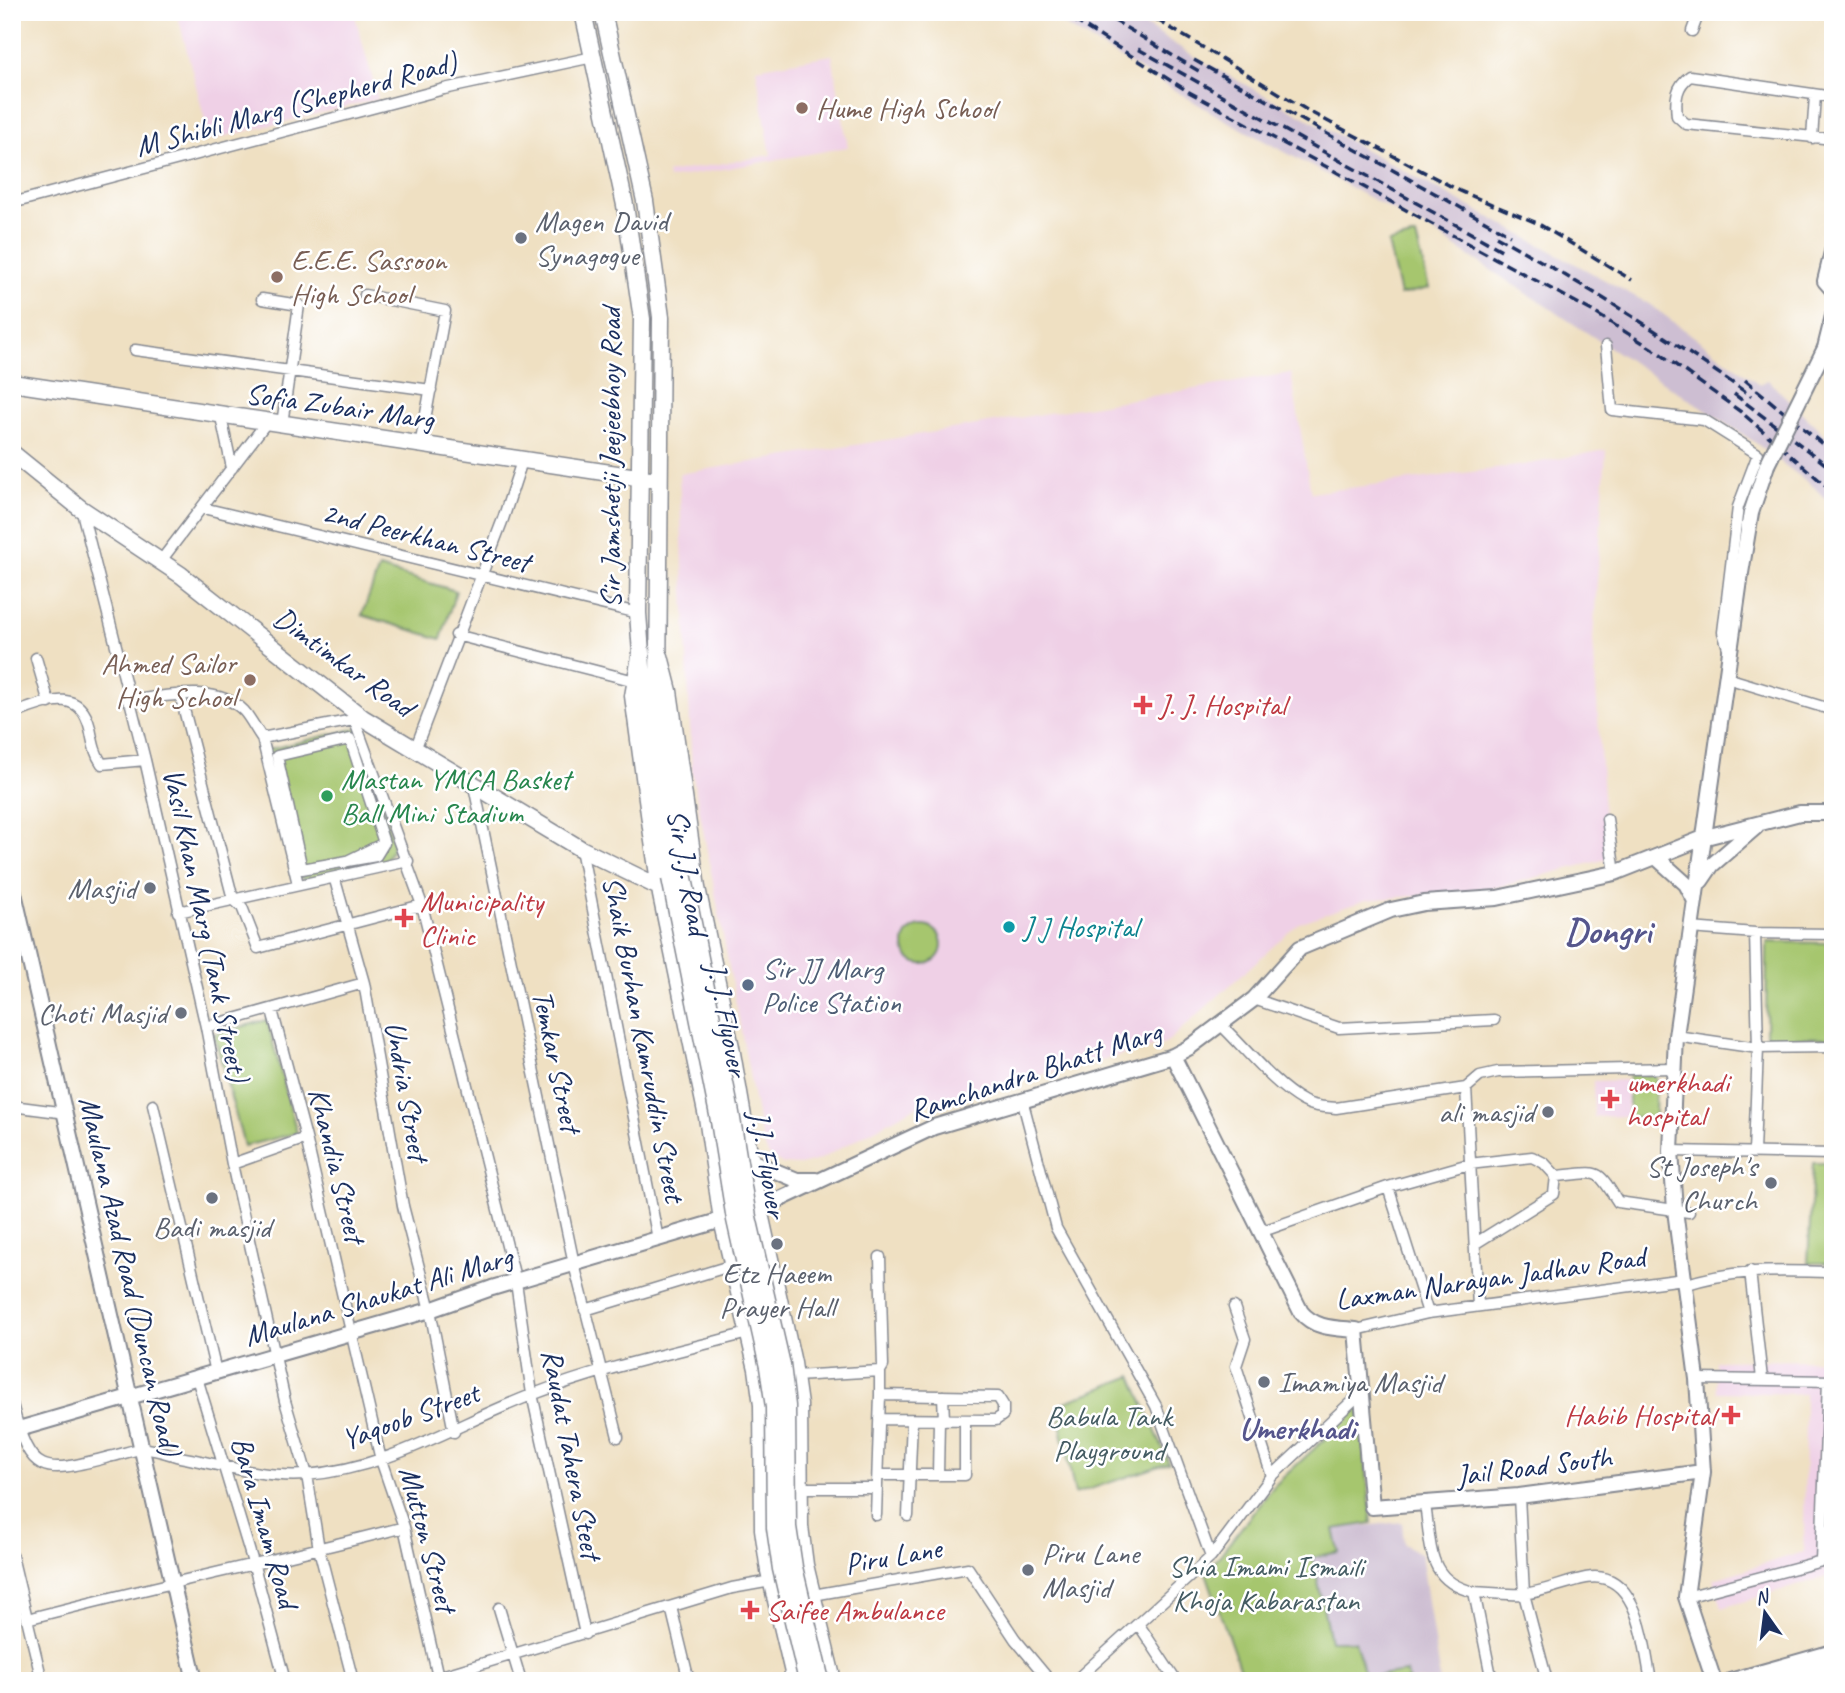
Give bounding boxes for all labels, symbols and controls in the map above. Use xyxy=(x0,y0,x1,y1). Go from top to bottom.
street label: M Shibli Marg (Shepherd Road) xyxy=(131,42,463,165)
place label: Hume High School xyxy=(816,89,1001,127)
marker: Hume High School xyxy=(794,100,810,116)
place label: Magen David Synagogue xyxy=(535,202,672,274)
marker: Magen David Synagogue xyxy=(513,230,529,246)
place label: E.E.E. Sassoon High School xyxy=(291,241,448,313)
marker: E.E.E. Sassoon High School xyxy=(269,269,285,285)
street label: Sir Jamshetji Jeejeebhoy Road xyxy=(591,304,629,608)
street label: Sofia Zubair Marg xyxy=(243,374,438,438)
street label: 2nd Peerkhan Street xyxy=(318,493,538,582)
street label: Dimtimkar Road xyxy=(266,598,425,728)
place label: Ahmed Sailor High School xyxy=(101,644,241,716)
marker: Ahmed Sailor High School xyxy=(242,672,258,688)
place label: J. J. Hospital xyxy=(1157,686,1291,724)
marker: J. J. Hospital xyxy=(1133,695,1153,715)
place label: Mastan YMCA Basket Ball Mini Stadium xyxy=(341,760,575,832)
street label: Vasil Khan Marg (Tank Street) xyxy=(154,765,258,1087)
marker: Mastan YMCA Basket Ball Mini Stadium xyxy=(319,788,335,804)
street label: Sir J.J. Road xyxy=(658,806,718,942)
place label: Masjid xyxy=(68,869,140,907)
street label: Shaik Burhan Kamruddin Street xyxy=(594,873,695,1208)
marker: Masjid xyxy=(142,880,158,896)
place label: Municipality Clinic xyxy=(420,882,546,954)
district label: Dongri xyxy=(1565,907,1656,954)
marker: Municipality Clinic xyxy=(394,908,414,928)
place label: J J Hospital xyxy=(1021,908,1143,946)
marker: J J Hospital xyxy=(1001,919,1017,935)
place label: Sir JJ Marg Police Station xyxy=(762,949,902,1021)
street label: J. J. Flyover xyxy=(696,957,758,1082)
marker: Sir JJ Marg Police Station xyxy=(740,977,756,993)
street label: Temkar Street xyxy=(523,987,591,1139)
place label: Choti Masjid xyxy=(38,994,171,1032)
marker: Choti Masjid xyxy=(173,1005,189,1021)
street label: Ramchandra Bhatt Marg xyxy=(904,1012,1168,1130)
street label: Undria Street xyxy=(376,1018,439,1168)
place label: umerkhadi hospital xyxy=(1626,1063,1732,1135)
street label: Khandia Street xyxy=(299,1084,376,1250)
marker: umerkhadi hospital xyxy=(1600,1089,1620,1109)
street label: Maulana Azad Road (Duncan Road) xyxy=(70,1093,190,1461)
place label: ali masjid xyxy=(1439,1093,1538,1131)
marker: ali masjid xyxy=(1540,1104,1556,1120)
street label: J.J. Flyover xyxy=(740,1106,797,1224)
place label: St Joseph's Church xyxy=(1646,1147,1760,1219)
marker: St Joseph's Church xyxy=(1763,1175,1779,1191)
marker: Badi masjid xyxy=(204,1190,220,1206)
place label: Badi masjid xyxy=(153,1208,275,1246)
marker: Etz Haeem Prayer Hall xyxy=(769,1236,785,1252)
street label: Maulana Shaukat Ali Marg xyxy=(240,1237,519,1355)
street label: Laxman Narayan Jadhav Road xyxy=(1333,1237,1651,1319)
place label: Etz Haeem Prayer Hall xyxy=(719,1254,839,1326)
street label: Raudat Tahera Steet xyxy=(533,1346,612,1566)
place label: Imamiya Masjid xyxy=(1278,1363,1446,1401)
street label: Yaqoob Street xyxy=(336,1373,487,1458)
marker: Imamiya Masjid xyxy=(1256,1374,1272,1390)
place label: Habib Hospital xyxy=(1564,1396,1720,1434)
park label: Babula Tank Playground xyxy=(1046,1397,1174,1469)
marker: Habib Hospital xyxy=(1721,1405,1741,1425)
district label: Umerkhadi xyxy=(1239,1408,1360,1449)
street label: Bara Imam Road xyxy=(223,1432,309,1616)
street label: Jail Road South xyxy=(1452,1437,1616,1495)
street label: Mutton Street xyxy=(390,1462,467,1620)
street label: Piru Lane xyxy=(842,1528,946,1583)
place label: Piru Lane Masjid xyxy=(1042,1534,1142,1606)
park label: Shia Imami Ismaili Khoja Kabarastan xyxy=(1168,1547,1367,1619)
marker: Piru Lane Masjid xyxy=(1020,1562,1036,1578)
north arrow xyxy=(1730,1578,1800,1648)
text: N xyxy=(1753,1584,1773,1611)
place label: Saifee Ambulance xyxy=(766,1591,946,1629)
marker: Saifee Ambulance xyxy=(740,1600,760,1620)

